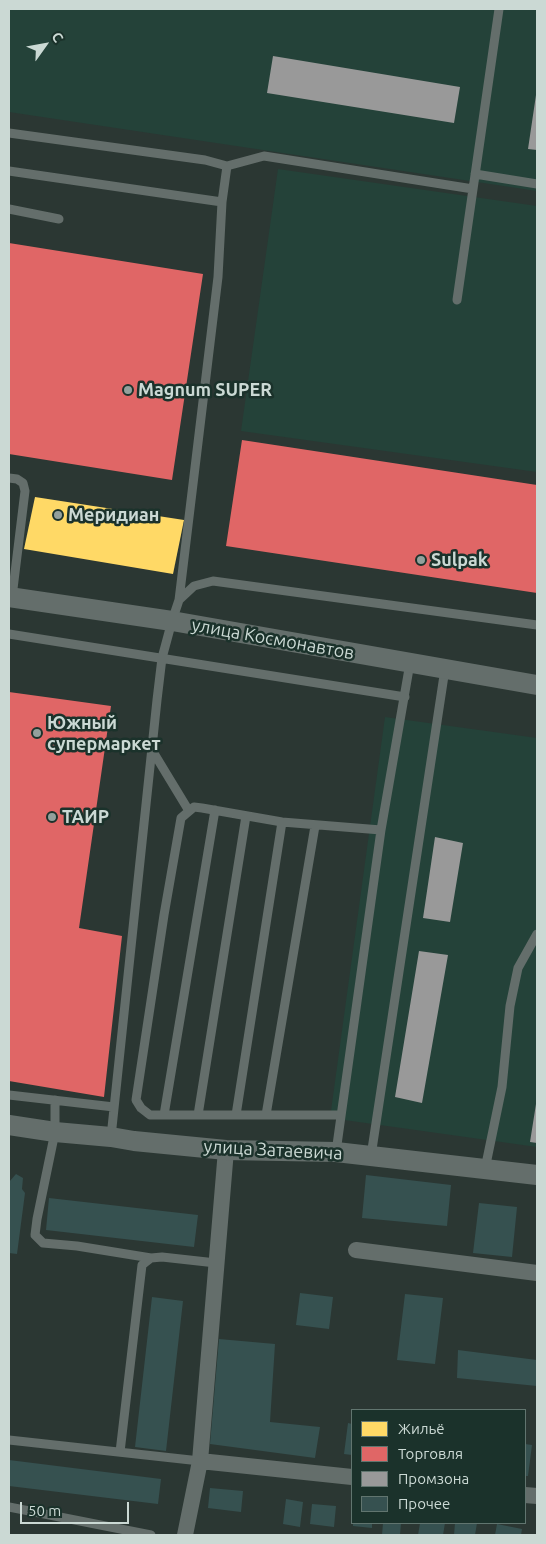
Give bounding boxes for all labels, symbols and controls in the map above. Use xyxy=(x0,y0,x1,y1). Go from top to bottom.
north arrow xyxy=(20,20,70,70)
text: С xyxy=(49,29,67,45)
place label: Magnum SUPER xyxy=(138,379,272,401)
marker: Magnum SUPER xyxy=(122,384,134,396)
place label: Меридиан xyxy=(68,504,159,526)
marker: Меридиан xyxy=(52,509,64,521)
place label: Sulpak xyxy=(431,549,488,571)
marker: Sulpak xyxy=(415,554,427,566)
street label: улица Космонавтов xyxy=(190,614,356,664)
place label: Южный супермаркет xyxy=(47,712,161,754)
marker: Южный супермаркет xyxy=(31,727,43,739)
place label: ТАИР xyxy=(62,806,109,828)
marker: ТАИР xyxy=(46,811,58,823)
street label: улица Затаевича xyxy=(203,1136,343,1164)
legend xyxy=(351,1409,526,1524)
text: Жильё xyxy=(398,1420,445,1437)
text: Торговля xyxy=(398,1445,463,1462)
text: Промзона xyxy=(398,1470,469,1487)
scale bar xyxy=(22,1492,131,1524)
text: Прочее xyxy=(398,1495,450,1512)
text: 50 m xyxy=(28,1502,61,1519)

